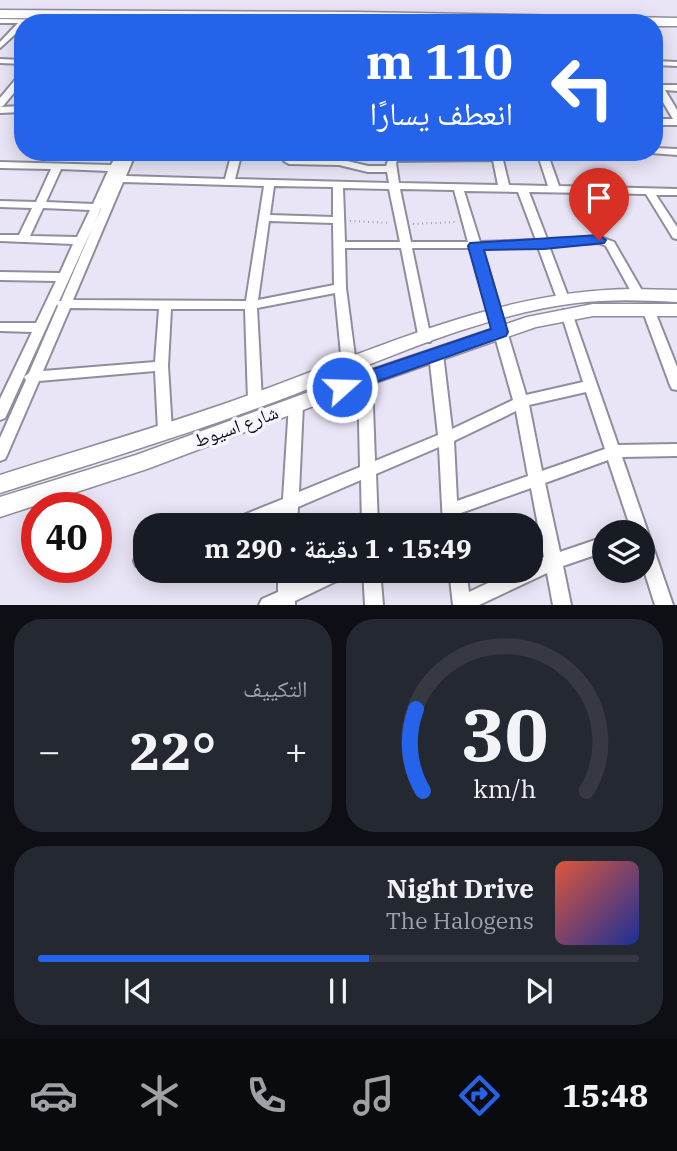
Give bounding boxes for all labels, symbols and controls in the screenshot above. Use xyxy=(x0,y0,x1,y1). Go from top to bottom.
text: 110 m xyxy=(366,29,513,92)
icon: left xyxy=(537,42,628,133)
text: انعطف يسارًا xyxy=(369,92,513,134)
pin xyxy=(569,168,629,240)
icon: arrive xyxy=(580,179,618,217)
position arrow xyxy=(305,350,379,424)
street label: شارع اسيوط xyxy=(191,400,281,452)
speed limit sign: 40 xyxy=(21,492,112,583)
map controls xyxy=(592,520,655,583)
button: layers xyxy=(592,520,655,583)
text: 15:49 · 1 دقيقة · 290 m xyxy=(204,531,472,565)
text: التكييف xyxy=(243,673,308,703)
text: 30 xyxy=(461,687,548,782)
text: 22° xyxy=(129,717,216,784)
text: − xyxy=(38,726,61,775)
text: + xyxy=(285,726,308,775)
text: km/h xyxy=(473,772,536,805)
text: Night Drive xyxy=(387,871,534,905)
text: The Halogens xyxy=(386,905,534,935)
icon: previous xyxy=(119,972,157,1010)
icon: pause xyxy=(319,972,357,1010)
icon: next xyxy=(520,972,558,1010)
icon: car xyxy=(29,1071,78,1120)
icon: climate xyxy=(135,1071,184,1120)
icon: phone xyxy=(242,1071,291,1120)
icon: music xyxy=(349,1071,398,1120)
icon: directions xyxy=(455,1071,504,1120)
text: 15:48 xyxy=(562,1074,648,1116)

